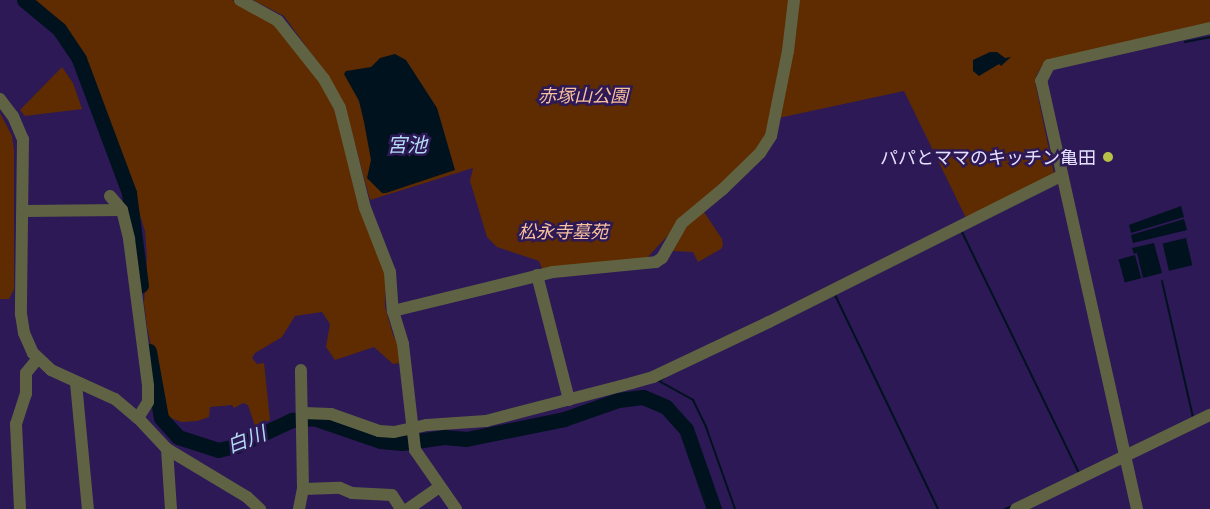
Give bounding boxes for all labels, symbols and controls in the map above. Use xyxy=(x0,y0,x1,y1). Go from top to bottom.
park label: 赤塚山公園 xyxy=(538,84,628,106)
water label: 宮池 xyxy=(387,132,427,156)
place label: パパとママのキッチン亀田 xyxy=(880,146,1096,168)
marker: パパとママのキッチン亀田 xyxy=(1101,150,1115,164)
park label: 松永寺墓苑 xyxy=(518,220,608,242)
water label: 白川 xyxy=(223,421,269,457)

